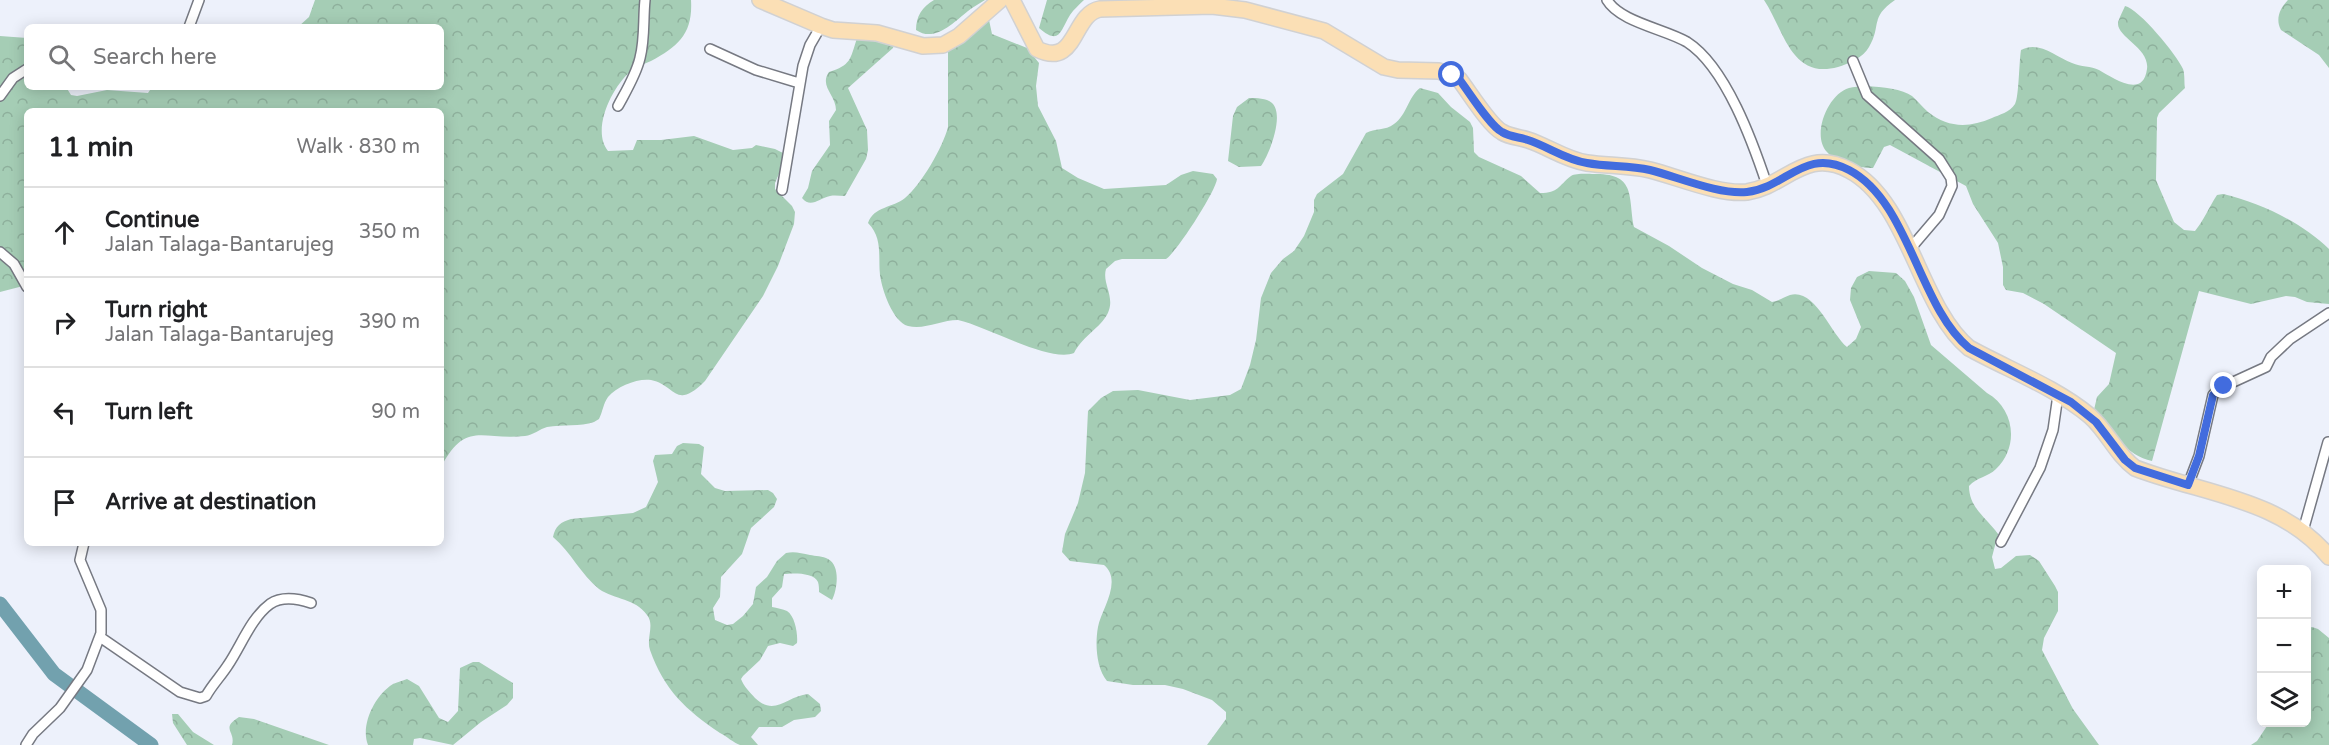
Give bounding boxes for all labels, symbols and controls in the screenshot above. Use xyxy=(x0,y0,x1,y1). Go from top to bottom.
search box xyxy=(24,24,444,90)
icon: search xyxy=(45,41,78,74)
text: Search here xyxy=(93,44,217,70)
route start xyxy=(1438,61,1464,87)
text: 11 min xyxy=(48,132,134,163)
text: Walk · 830 m xyxy=(297,135,420,159)
text: Continue xyxy=(105,207,200,233)
icon: ahead xyxy=(48,216,81,249)
text: 350 m xyxy=(359,220,420,244)
text: Jalan Talaga-Bantarujeg xyxy=(105,233,334,257)
text: Turn right xyxy=(105,297,207,323)
icon: right xyxy=(48,306,81,339)
text: 390 m xyxy=(359,310,420,334)
text: Jalan Talaga-Bantarujeg xyxy=(105,323,334,347)
route end xyxy=(2210,372,2236,398)
icon: left xyxy=(48,396,81,429)
text: Turn left xyxy=(105,399,193,425)
text: 90 m xyxy=(371,400,420,424)
icon: arrive xyxy=(48,486,81,519)
text: Arrive at destination xyxy=(105,489,316,515)
map controls xyxy=(2257,565,2311,727)
button: + xyxy=(2257,565,2311,619)
button: − xyxy=(2257,619,2311,673)
button: layers xyxy=(2257,673,2311,727)

